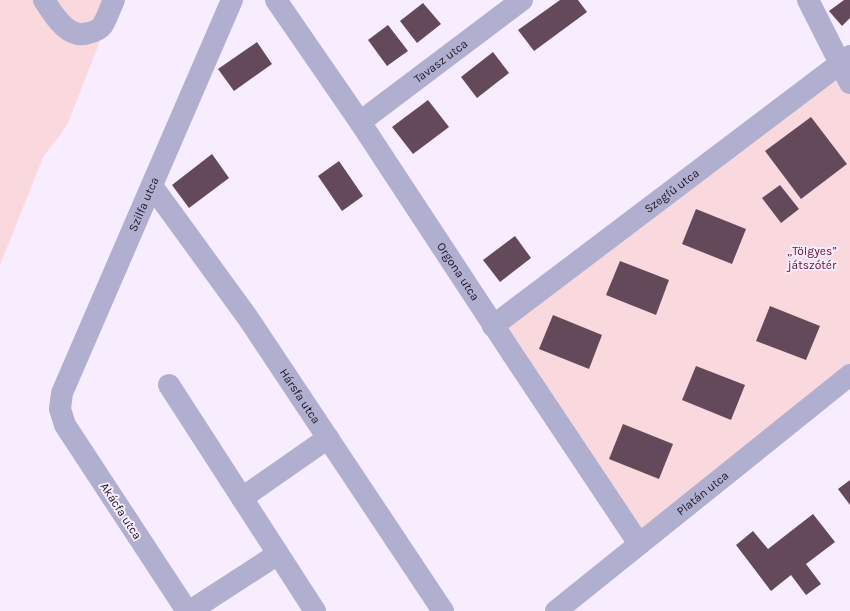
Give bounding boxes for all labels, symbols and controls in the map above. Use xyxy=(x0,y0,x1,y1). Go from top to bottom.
street label: Tavasz utca xyxy=(411,36,470,86)
street label: Szegfű utca xyxy=(642,166,702,216)
street label: Szilfa utca xyxy=(126,175,162,234)
street label: Orgona utca xyxy=(434,240,482,303)
park label: „Tölgyes” játszótér xyxy=(786,244,837,272)
street label: Hársfa utca xyxy=(277,366,323,426)
street label: Platán utca xyxy=(674,468,731,518)
street label: Akácfa utca xyxy=(98,480,144,542)

